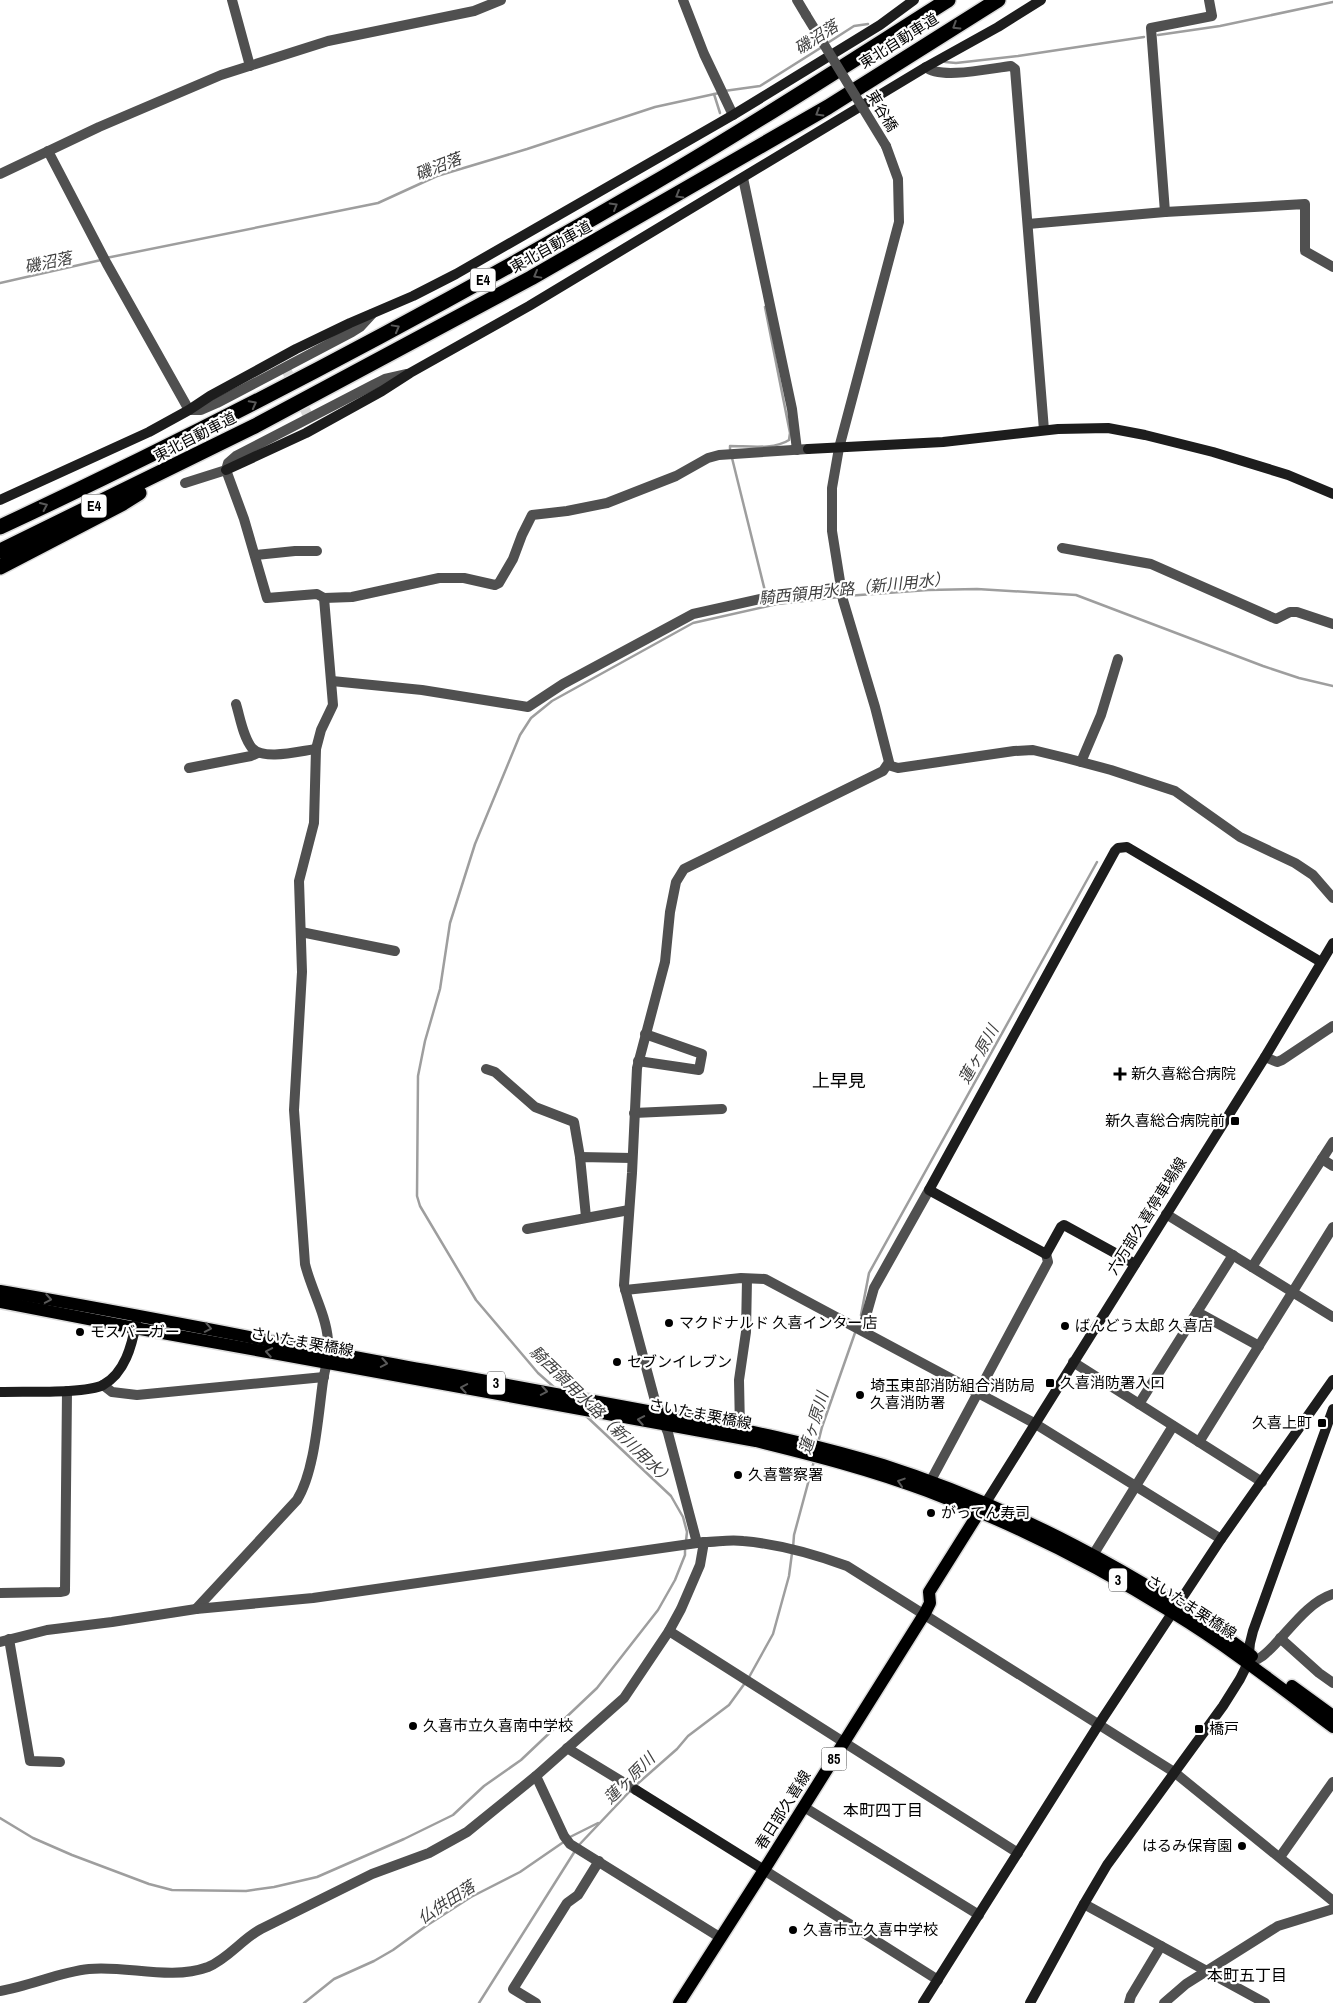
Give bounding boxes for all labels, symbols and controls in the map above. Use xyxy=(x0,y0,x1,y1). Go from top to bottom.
street label: 東北自動車道 xyxy=(855,8,942,73)
water label: 磯沼落 xyxy=(790,13,845,59)
one-way arrow xyxy=(953,20,962,29)
street label: 東谷橋 xyxy=(862,86,903,135)
one-way arrow xyxy=(815,106,824,116)
water label: 磯沼落 xyxy=(412,146,467,185)
one-way arrow xyxy=(675,188,684,198)
one-way arrow xyxy=(609,202,618,212)
street label: 東北自動車道 xyxy=(506,216,595,278)
water label: 磯沼落 xyxy=(22,246,77,278)
road number: E4 xyxy=(470,268,496,292)
one-way arrow xyxy=(534,268,543,278)
one-way arrow xyxy=(391,324,400,334)
one-way arrow xyxy=(248,400,257,410)
street label: 東北自動車道 xyxy=(150,407,240,466)
road number: E4 xyxy=(82,494,106,518)
one-way arrow xyxy=(39,502,48,513)
water label: 騎西領用水路（新川用水） xyxy=(757,567,951,609)
water label: 蓮ヶ原川 xyxy=(953,1019,1004,1087)
place label: 新久喜総合病院 xyxy=(1131,1063,1236,1084)
marker: 新久喜総合病院 xyxy=(1113,1067,1127,1081)
district label: 上早見 xyxy=(812,1068,866,1093)
place label: 新久喜総合病院前 xyxy=(1105,1110,1225,1131)
marker: 新久喜総合病院前 xyxy=(1229,1115,1241,1127)
street label: 六万部久喜停車場線 xyxy=(1102,1153,1191,1279)
one-way arrow xyxy=(44,1293,52,1303)
place label: マクドナルド 久喜インター店 xyxy=(679,1312,877,1333)
place label: ばんどう太郎 久喜店 xyxy=(1075,1315,1213,1336)
marker: マクドナルド 久喜インター店 xyxy=(663,1317,675,1329)
marker: ばんどう太郎 久喜店 xyxy=(1059,1320,1071,1332)
place label: モスバーガー xyxy=(90,1321,180,1342)
one-way arrow xyxy=(203,1322,212,1333)
street label: さいたま栗橋線 xyxy=(249,1322,355,1361)
marker: モスバーガー xyxy=(74,1326,86,1338)
water label: 騎西領用水路（新川用水） xyxy=(525,1340,679,1490)
one-way arrow xyxy=(265,1348,274,1358)
place label: セブンイレブン xyxy=(627,1351,732,1372)
marker: セブンイレブン xyxy=(611,1356,623,1368)
one-way arrow xyxy=(380,1357,389,1367)
road number: 3 xyxy=(487,1372,505,1395)
place label: 久喜消防署入口 xyxy=(1060,1372,1165,1393)
place label: 埼玉東部消防組合消防局 久喜消防署 xyxy=(870,1375,1035,1413)
marker: 久喜消防署入口 xyxy=(1044,1377,1056,1389)
one-way arrow xyxy=(459,1384,468,1394)
one-way arrow xyxy=(540,1386,549,1396)
water label: 蓮ヶ原川 xyxy=(793,1387,833,1457)
marker: 埼玉東部消防組合消防局 久喜消防署 xyxy=(854,1389,866,1401)
street label: さいたま栗橋線 xyxy=(647,1393,753,1434)
place label: 久喜上町 xyxy=(1252,1412,1312,1433)
one-way arrow xyxy=(636,1415,645,1425)
marker: 久喜上町 xyxy=(1316,1417,1328,1429)
place label: 久喜警察署 xyxy=(748,1464,823,1485)
marker: 久喜警察署 xyxy=(732,1469,744,1481)
one-way arrow xyxy=(897,1478,905,1488)
place label: がってん寿司 xyxy=(941,1502,1030,1523)
marker: がってん寿司 xyxy=(925,1507,937,1519)
road number: 3 xyxy=(1109,1568,1127,1592)
street label: さいたま栗橋線 xyxy=(1142,1569,1241,1644)
place label: 久喜市立久喜南中学校 xyxy=(423,1715,573,1736)
place label: 橋戸 xyxy=(1209,1718,1239,1739)
marker: 久喜市立久喜南中学校 xyxy=(407,1720,419,1732)
marker: 橋戸 xyxy=(1193,1723,1205,1735)
water label: 蓮ヶ原川 xyxy=(599,1746,661,1808)
road number: 85 xyxy=(822,1748,846,1770)
street label: 春日部久喜線 xyxy=(750,1766,815,1853)
district label: 本町四丁目 xyxy=(843,1799,923,1821)
place label: はるみ保育園 xyxy=(1142,1835,1232,1856)
marker: はるみ保育園 xyxy=(1236,1840,1248,1852)
water label: 仏供田落 xyxy=(413,1874,481,1929)
place label: 久喜市立久喜中学校 xyxy=(803,1919,938,1940)
marker: 久喜市立久喜中学校 xyxy=(787,1924,799,1936)
district label: 本町五丁目 xyxy=(1207,1964,1287,1986)

